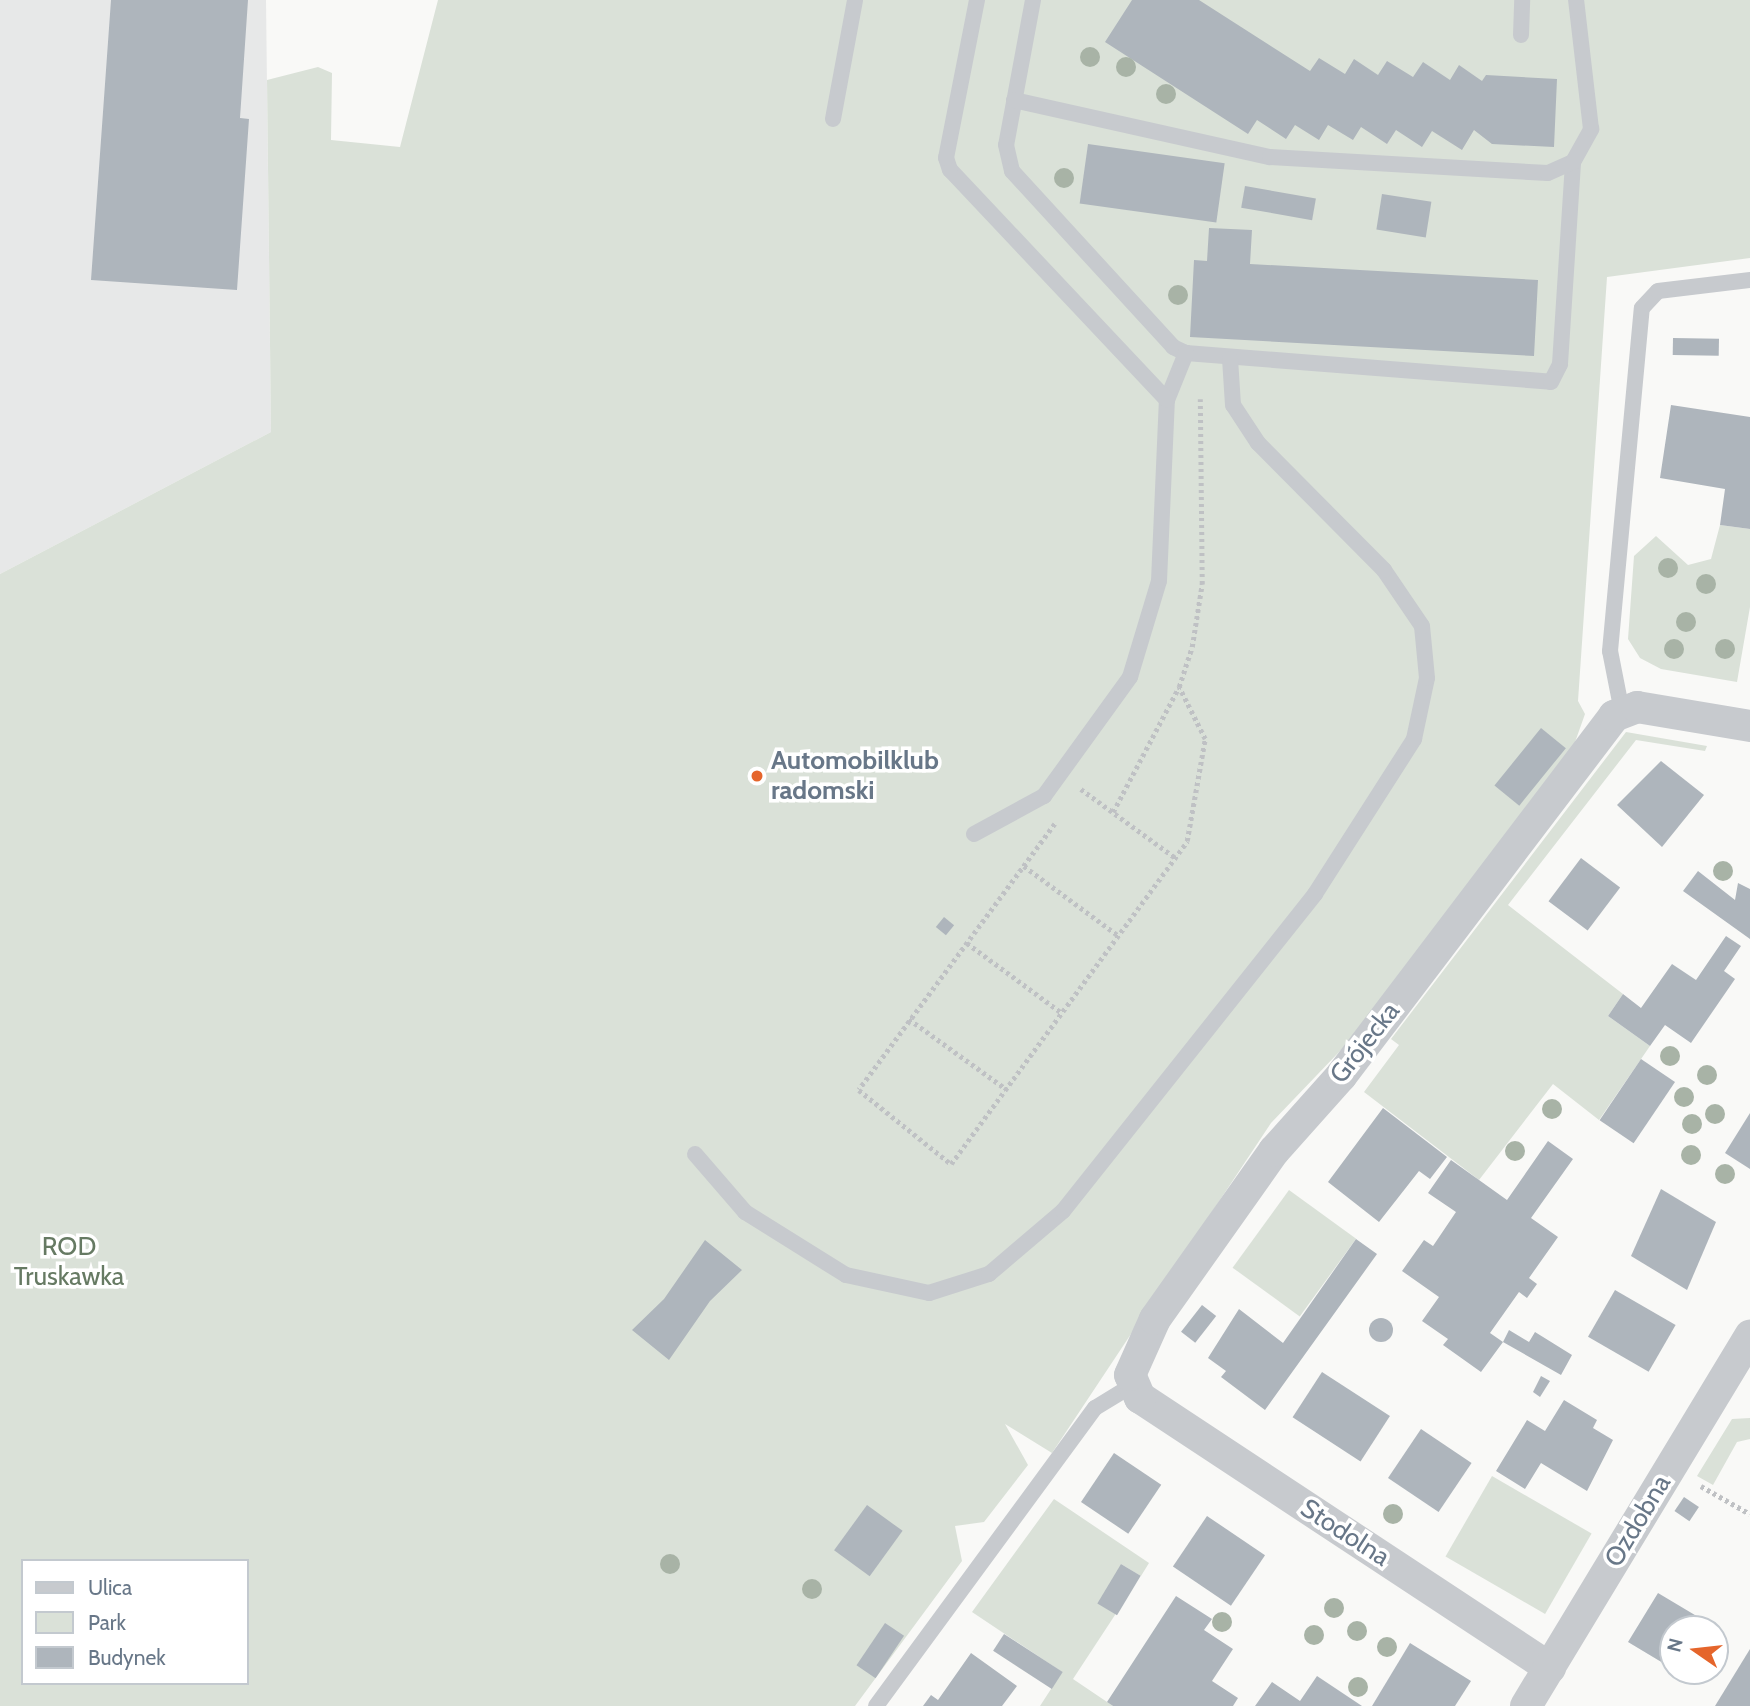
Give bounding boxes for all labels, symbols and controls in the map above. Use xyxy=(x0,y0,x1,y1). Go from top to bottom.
place label: Automobilklub radomski xyxy=(771,745,939,806)
marker: Automobilklub radomski xyxy=(749,768,765,784)
street label: Grójecka xyxy=(1324,996,1406,1090)
park label: ROD Truskawka xyxy=(14,1231,124,1292)
street label: Ozdobna xyxy=(1598,1469,1678,1573)
street label: Stodolna xyxy=(1295,1493,1395,1573)
legend xyxy=(21,1559,248,1685)
text: Ulica xyxy=(88,1575,132,1600)
text: Park xyxy=(88,1610,126,1635)
north arrow xyxy=(1659,1615,1729,1685)
text: N xyxy=(1662,1636,1688,1655)
text: Budynek xyxy=(88,1645,166,1670)

